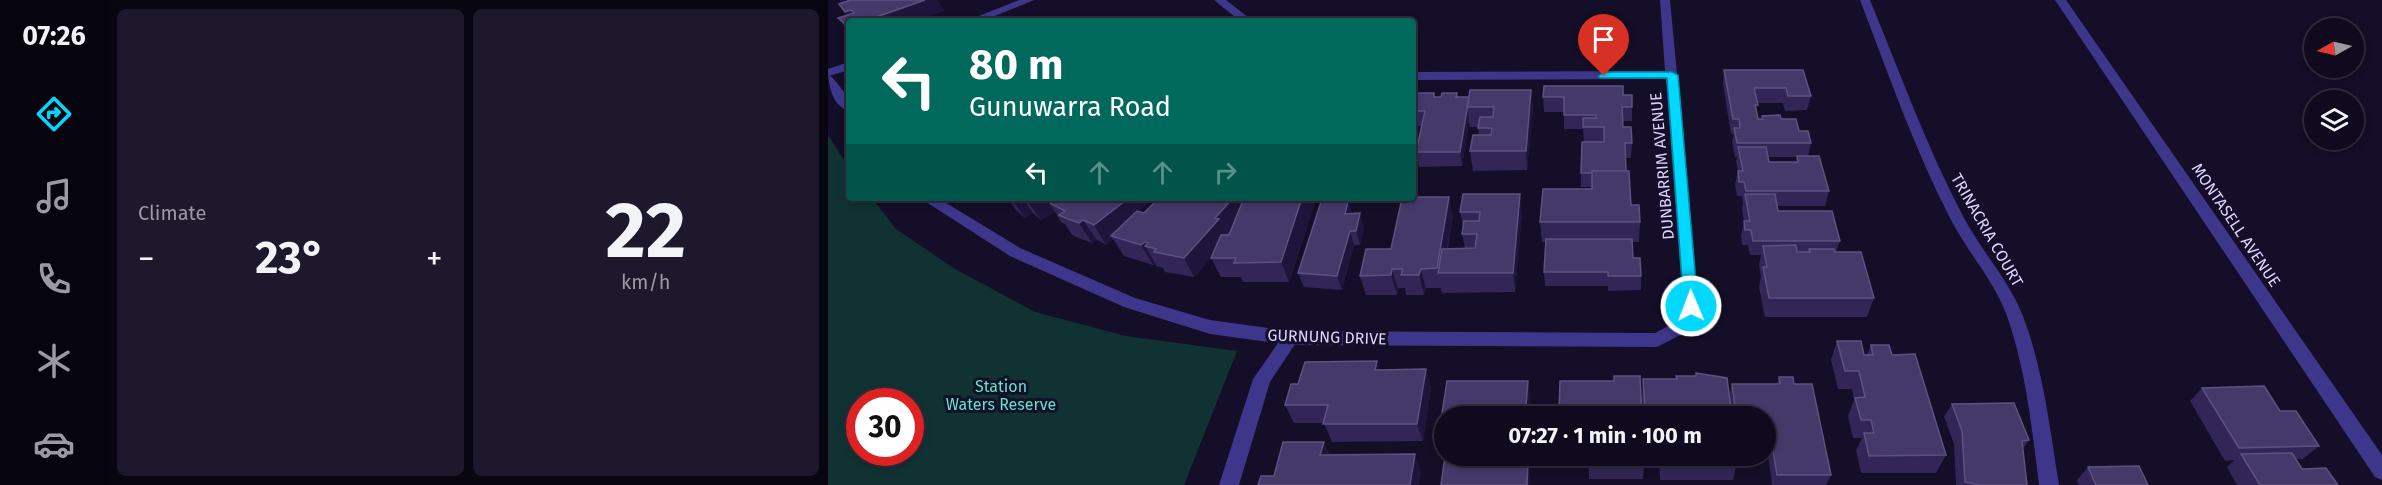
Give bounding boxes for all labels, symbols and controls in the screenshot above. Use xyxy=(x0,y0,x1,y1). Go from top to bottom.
pin xyxy=(1578,14,1629,76)
north arrow xyxy=(2304,18,2364,78)
map controls xyxy=(2304,18,2364,150)
text: 07:26 xyxy=(22,20,86,52)
icon: arrive xyxy=(1587,23,1620,56)
text: 80 m xyxy=(969,40,1063,90)
icon: left xyxy=(870,42,948,120)
button: layers xyxy=(2304,90,2364,150)
text: Gunuwarra Road xyxy=(969,91,1171,123)
street label: DUNBARRIM AVENUE xyxy=(1646,92,1678,240)
icon: directions xyxy=(33,93,75,135)
icon: left xyxy=(1020,156,1053,189)
icon: ahead xyxy=(1083,156,1116,189)
icon: ahead xyxy=(1146,156,1179,189)
icon: right xyxy=(1209,156,1242,189)
street label: MONTASELL AVENUE xyxy=(2188,160,2284,290)
street label: TRINACRIA COURT xyxy=(1947,170,2027,291)
icon: music xyxy=(33,175,75,217)
text: 22 xyxy=(605,184,686,278)
text: Climate xyxy=(138,201,206,225)
text: 23° xyxy=(255,231,325,285)
text: − xyxy=(138,239,155,279)
text: + xyxy=(426,239,442,279)
icon: phone xyxy=(33,258,75,300)
text: km/h xyxy=(621,270,671,294)
position arrow xyxy=(1659,274,1723,338)
street label: GURNUNG DRIVE xyxy=(1267,325,1387,349)
icon: climate xyxy=(33,340,75,382)
park label: Station Waters Reserve xyxy=(946,377,1056,414)
speed limit sign: 30 xyxy=(846,388,924,466)
text: 07:27 · 1 min · 100 m xyxy=(1508,422,1702,449)
icon: car xyxy=(33,423,75,465)

